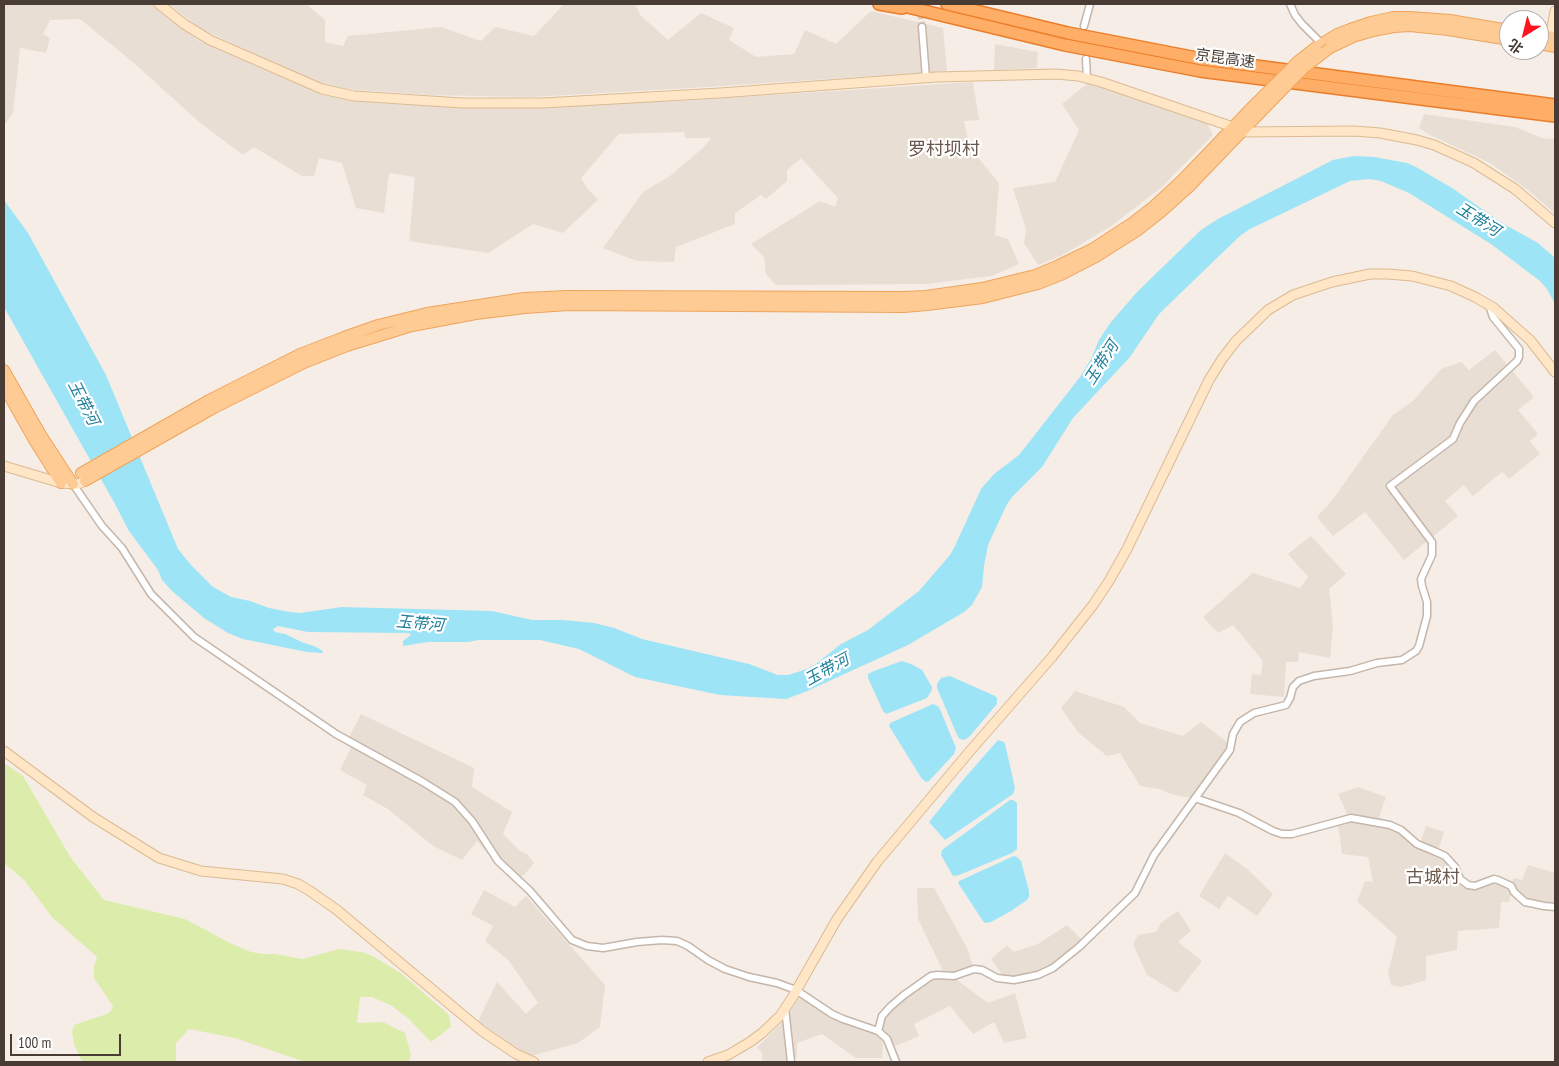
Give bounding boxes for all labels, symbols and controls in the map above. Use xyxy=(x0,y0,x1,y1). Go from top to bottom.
north arrow xyxy=(1499,10,1549,60)
text: 北 xyxy=(1505,35,1527,58)
street label: 京昆高速 xyxy=(1194,46,1256,72)
district label: 罗村坝村 xyxy=(908,139,980,161)
water label: 玉带河 xyxy=(1453,199,1503,241)
water label: 玉带河 xyxy=(1081,338,1123,388)
water label: 玉带河 xyxy=(64,377,102,429)
water label: 玉带河 xyxy=(395,612,445,636)
water label: 玉带河 xyxy=(801,650,853,690)
district label: 古城村 xyxy=(1406,867,1460,889)
scale bar xyxy=(12,1024,124,1056)
text: 100 m xyxy=(18,1033,51,1052)

